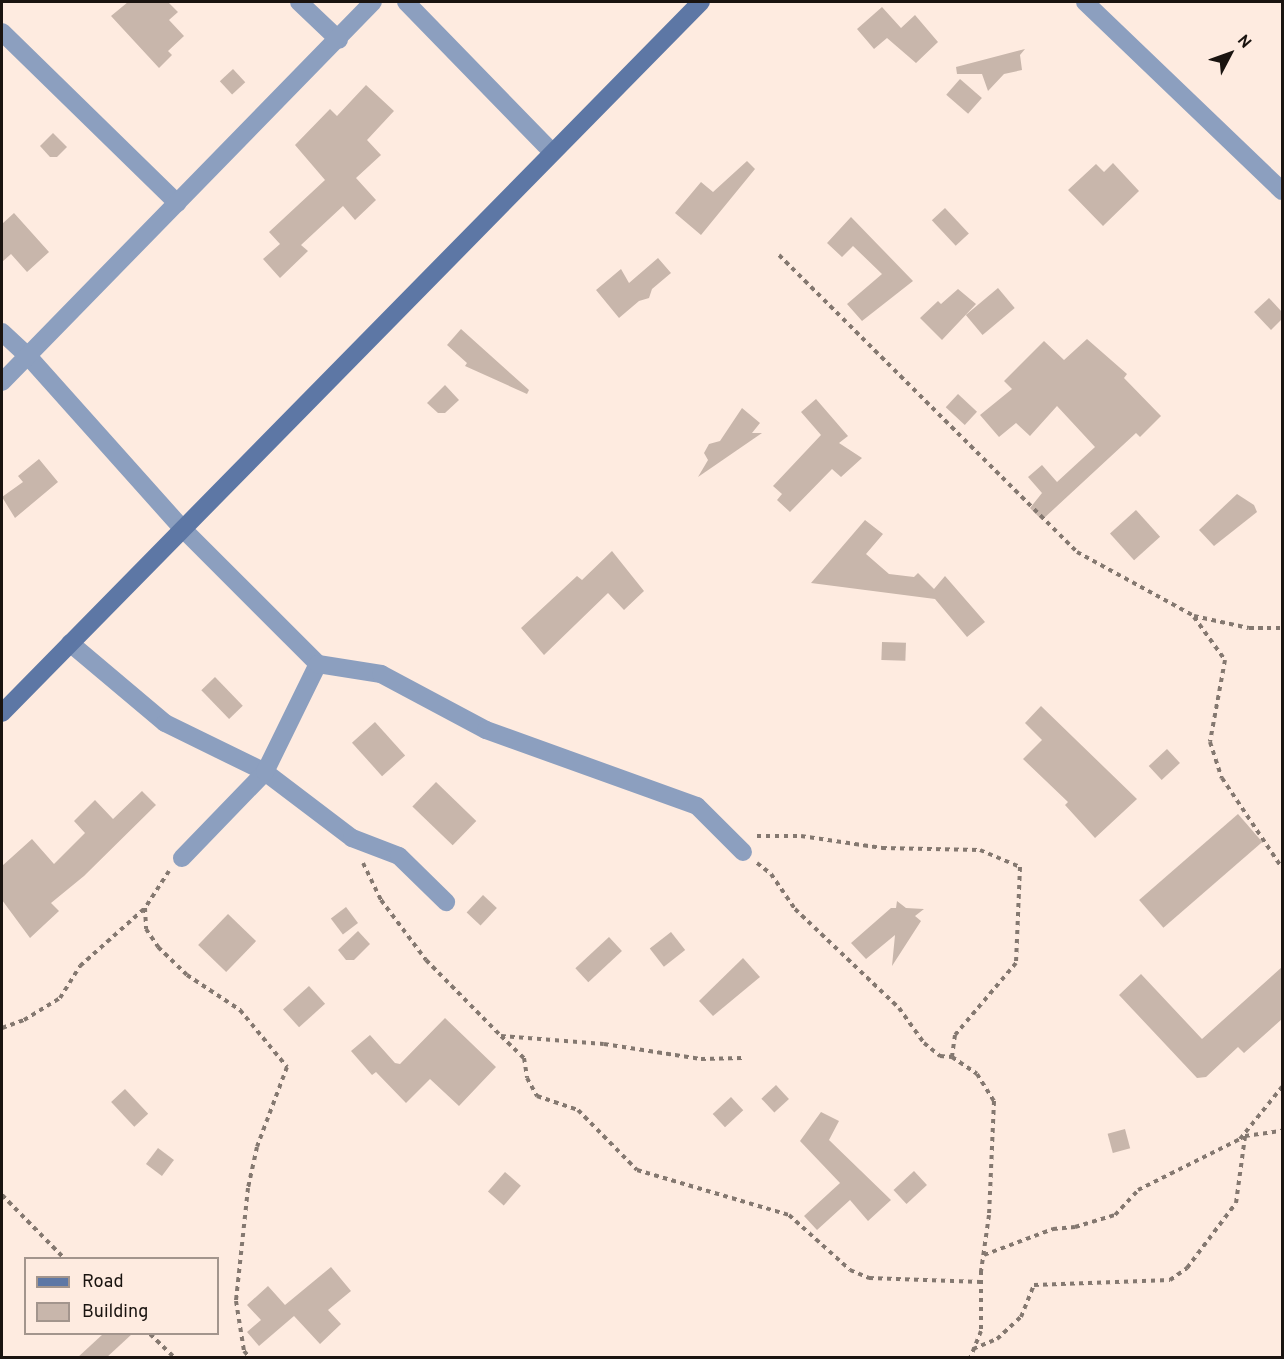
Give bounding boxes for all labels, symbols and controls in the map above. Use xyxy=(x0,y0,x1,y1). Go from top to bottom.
north arrow xyxy=(1200,24,1260,84)
text: N xyxy=(1232,31,1255,53)
legend xyxy=(24,1257,219,1335)
text: Road xyxy=(82,1271,124,1294)
text: Building xyxy=(82,1301,148,1324)

